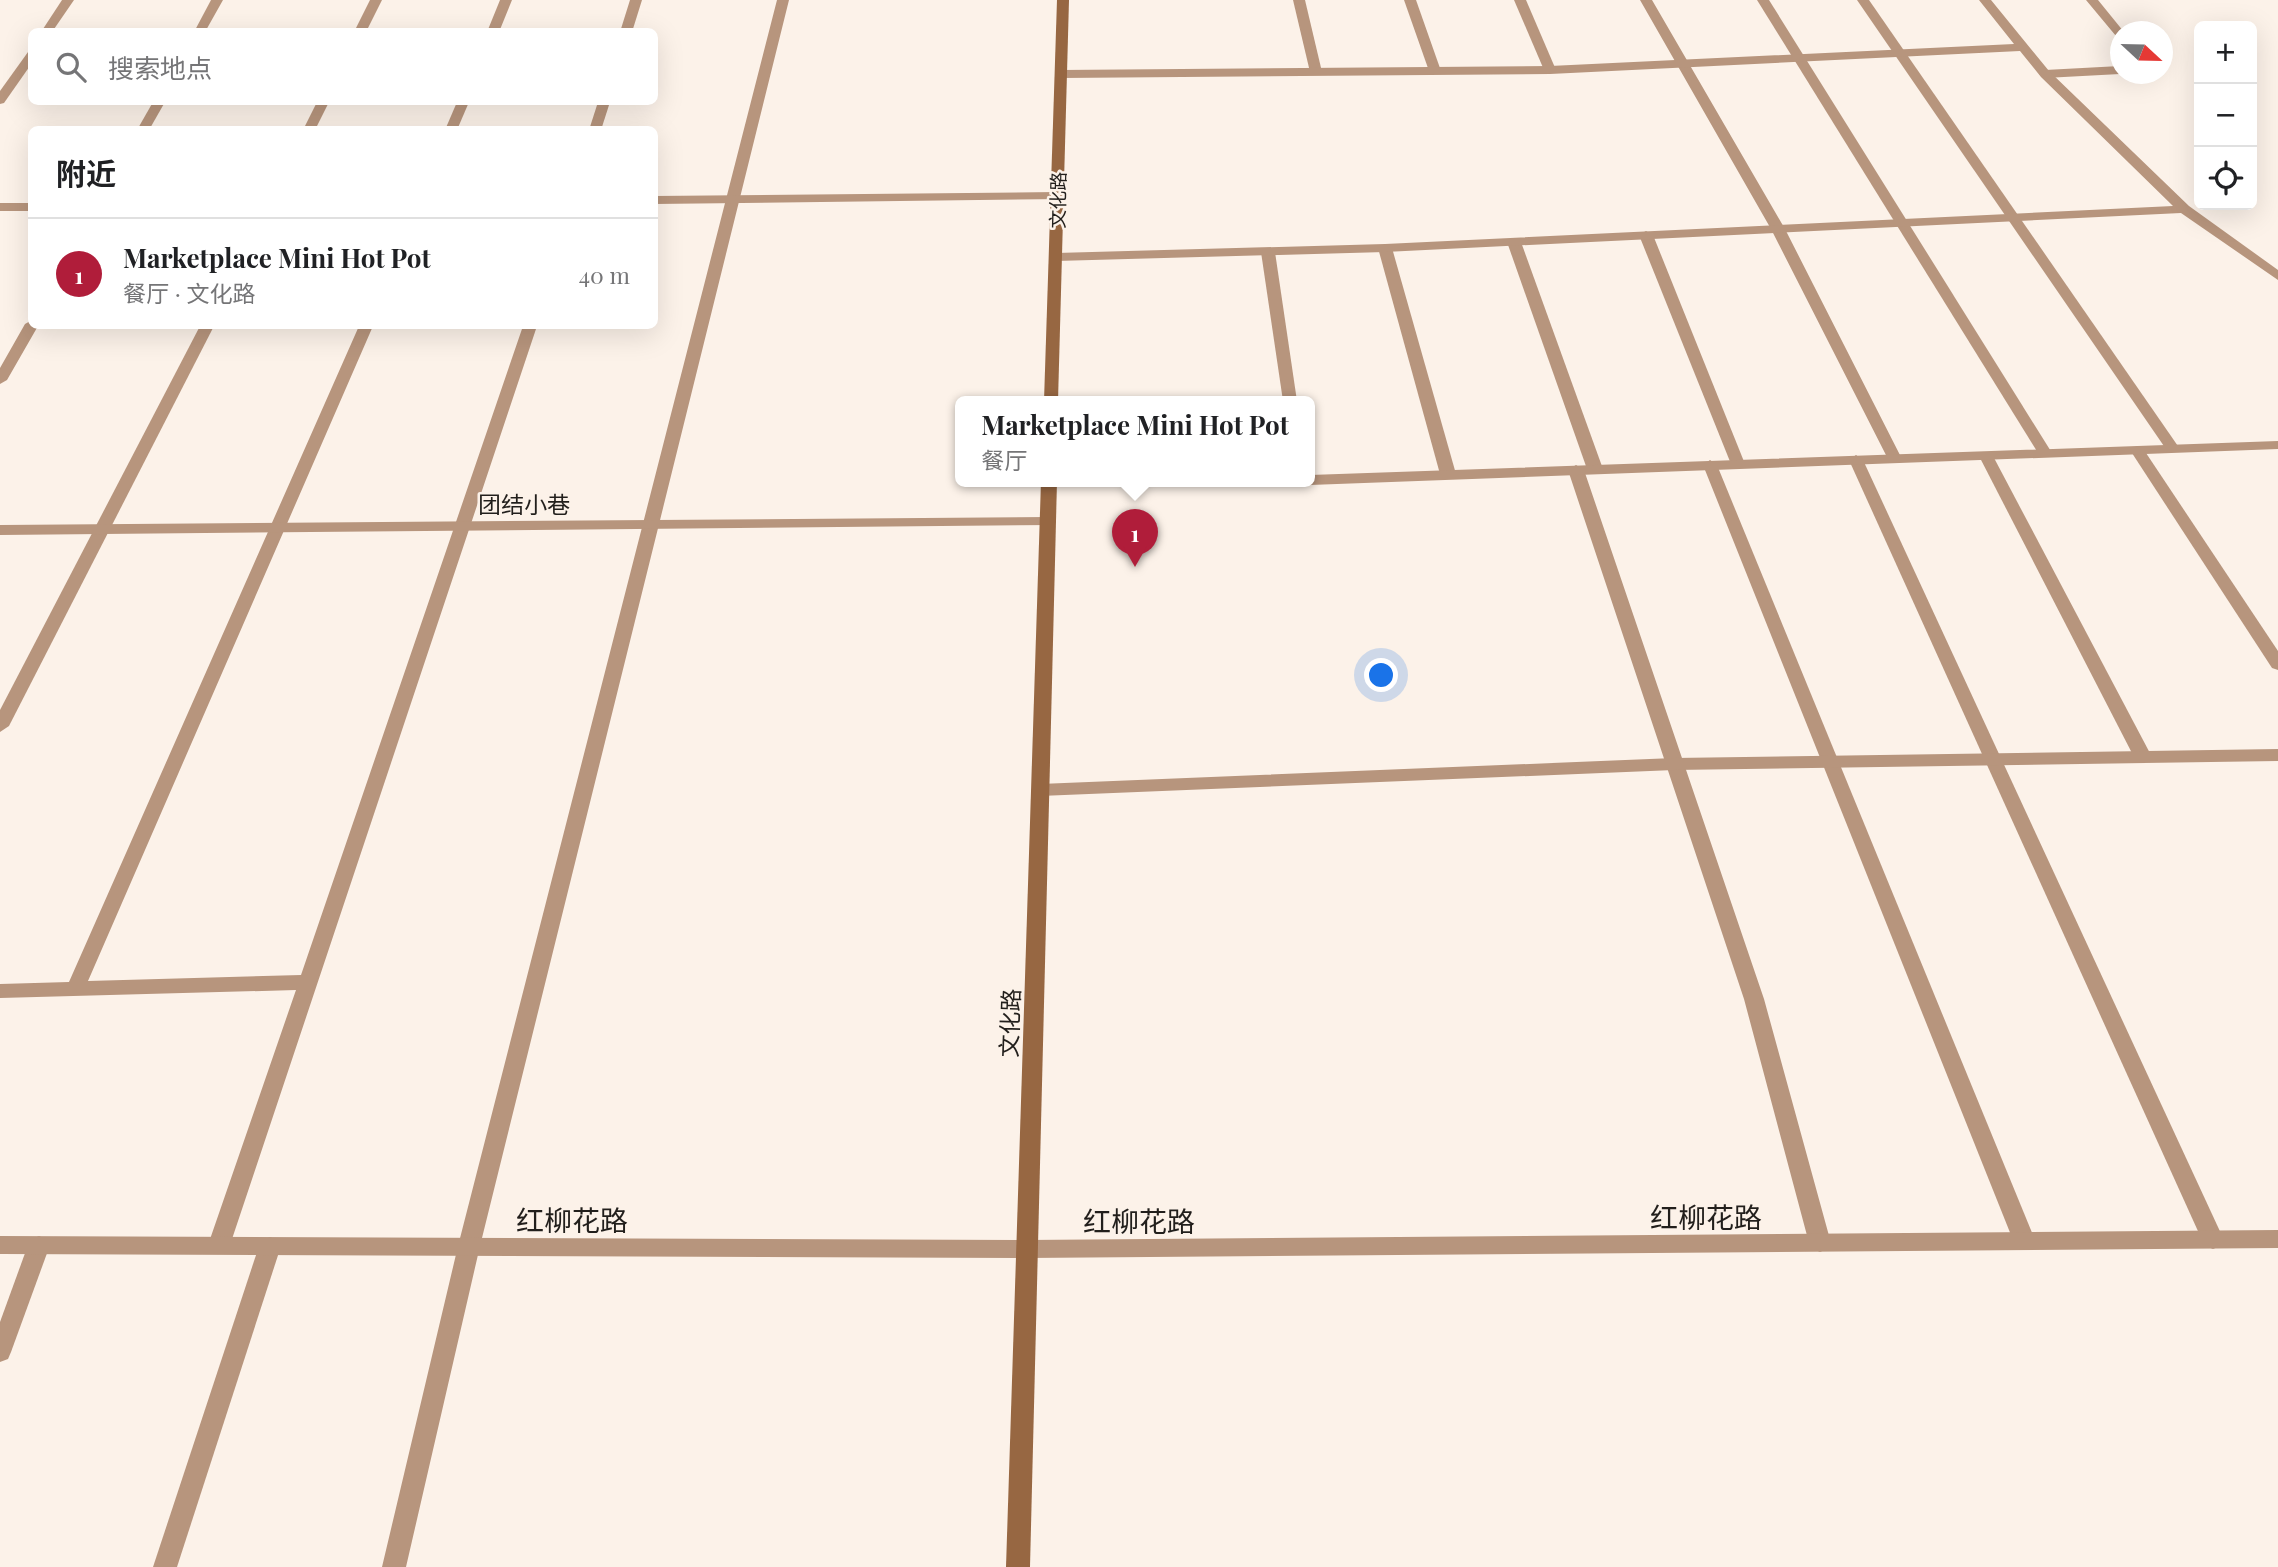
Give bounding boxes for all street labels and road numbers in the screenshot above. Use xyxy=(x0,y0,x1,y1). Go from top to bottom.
street label: 文化路 xyxy=(1044,171,1070,229)
street label: 团结小巷 xyxy=(478,488,570,519)
street label: 文化路 xyxy=(992,988,1026,1058)
street label: 红柳花路 xyxy=(1650,1198,1762,1235)
street label: 红柳花路 xyxy=(516,1201,628,1238)
street label: 红柳花路 xyxy=(1083,1202,1195,1239)

